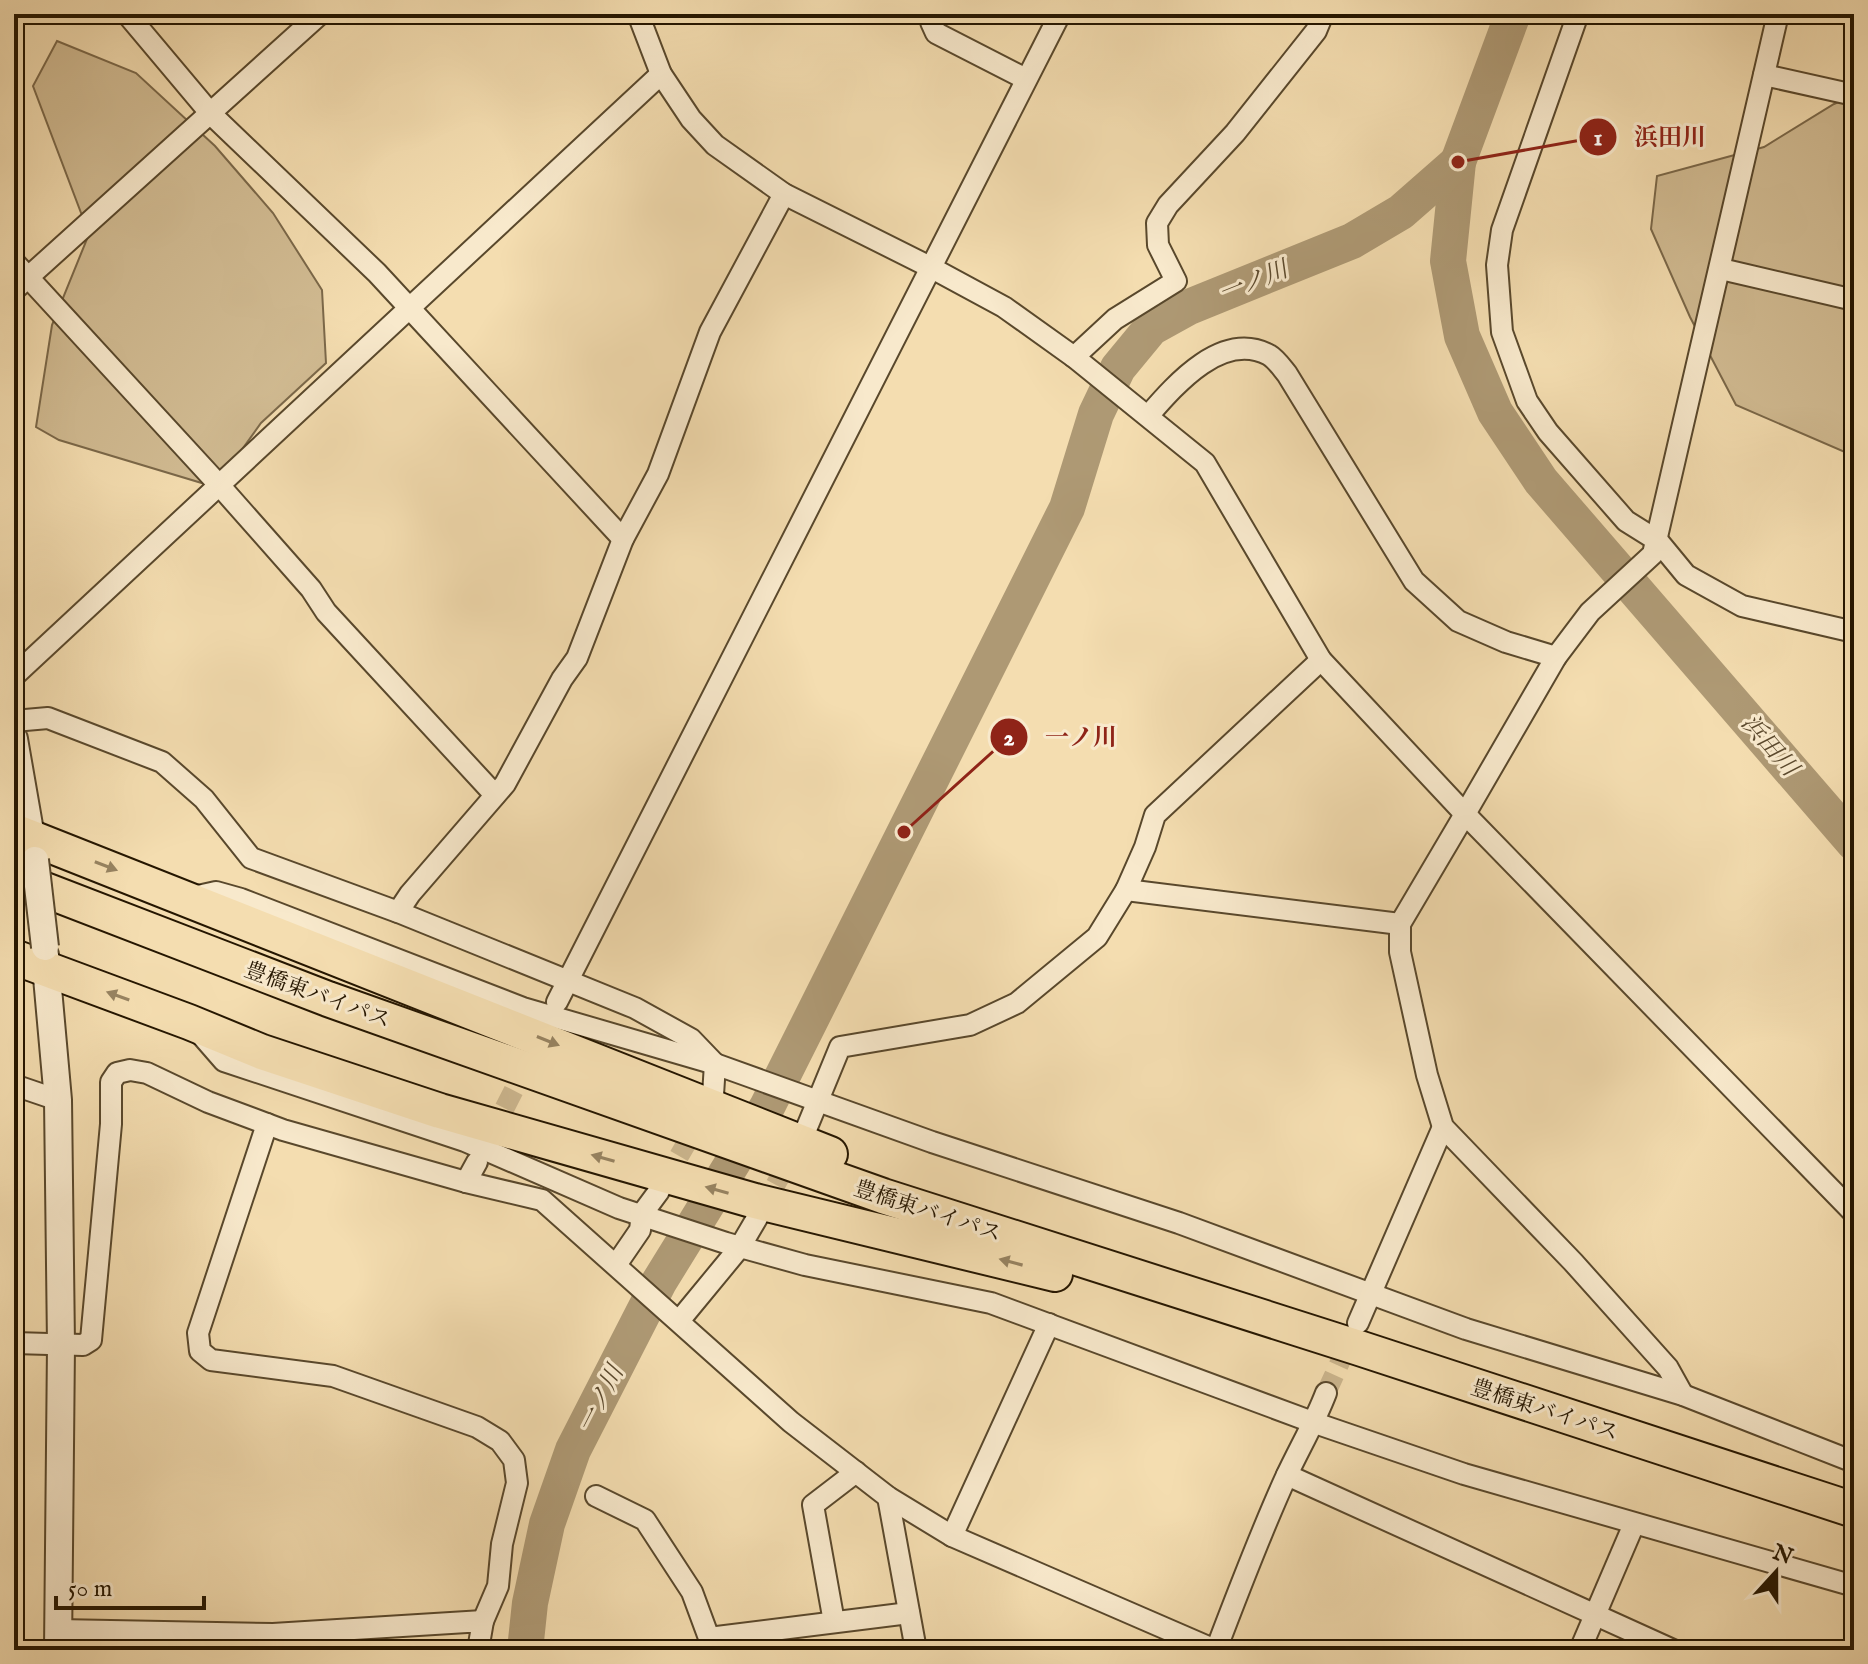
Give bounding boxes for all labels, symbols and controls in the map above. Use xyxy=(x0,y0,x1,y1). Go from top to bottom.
callout: 浜田川 xyxy=(1578,113,1722,161)
text: 1 xyxy=(1594,123,1603,154)
text: 浜田川 xyxy=(1634,123,1706,154)
water label: 一ノ川 xyxy=(1214,253,1296,310)
water label: 浜田川 xyxy=(1734,709,1806,786)
callout: 一ノ川 xyxy=(989,713,1133,761)
text: 2 xyxy=(1003,723,1015,754)
text: 一ノ川 xyxy=(1045,723,1117,754)
one-way arrow xyxy=(94,860,118,873)
street label: 豊橋東バイパス xyxy=(240,956,394,1035)
one-way arrow xyxy=(106,990,130,1002)
one-way arrow xyxy=(536,1035,560,1048)
one-way arrow xyxy=(591,1151,615,1164)
street label: 豊橋東バイパス xyxy=(850,1175,1005,1249)
one-way arrow xyxy=(704,1183,728,1196)
one-way arrow xyxy=(999,1256,1024,1268)
water label: 一ノ川 xyxy=(571,1358,633,1439)
street label: 豊橋東バイパス xyxy=(1467,1374,1622,1448)
north arrow xyxy=(1736,1532,1816,1612)
text: N xyxy=(1768,1538,1796,1572)
scale bar xyxy=(56,1560,204,1610)
text: 50 m xyxy=(68,1574,112,1605)

